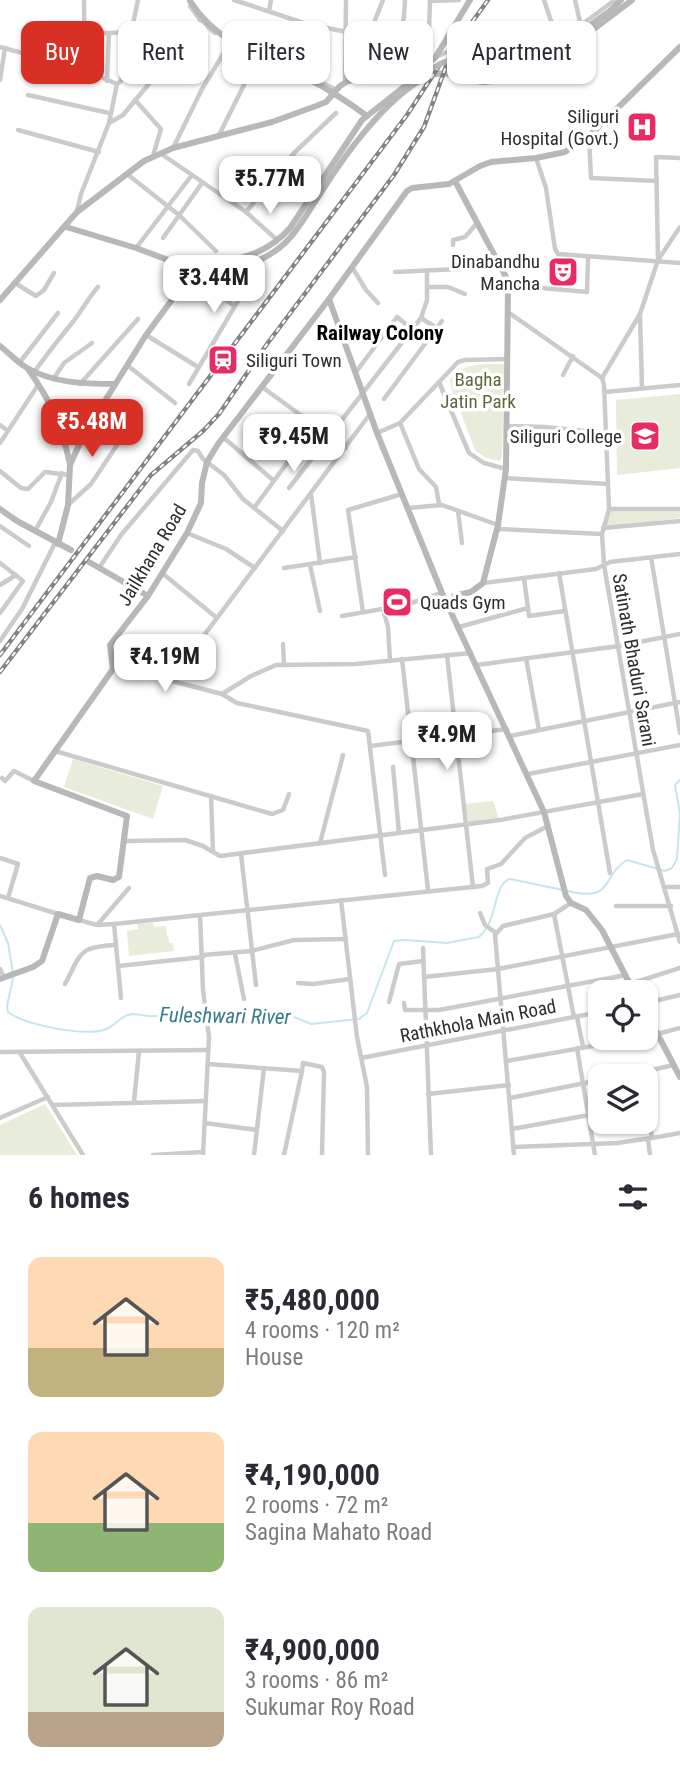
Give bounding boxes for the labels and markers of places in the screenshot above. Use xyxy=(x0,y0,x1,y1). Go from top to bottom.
place label: Siliguri Hospital (Govt.) xyxy=(500,105,619,150)
hospital icon: Siliguri Hospital (Govt.) xyxy=(625,110,659,144)
pin: ₹5.77M xyxy=(213,156,327,216)
place label: Dinabandhu Mancha xyxy=(451,250,540,295)
theatre icon: Dinabandhu Mancha xyxy=(546,255,580,289)
pin: ₹3.44M xyxy=(157,256,271,315)
station icon: Siliguri Town xyxy=(206,343,240,377)
place label: Siliguri Town xyxy=(246,349,342,372)
pin: ₹5.48M xyxy=(35,400,149,459)
pin: ₹9.45M xyxy=(237,414,351,474)
school or university icon: Siliguri College xyxy=(628,419,662,453)
place label: Siliguri College xyxy=(510,425,622,448)
sports icon: Quads Gym xyxy=(380,585,414,619)
place label: Quads Gym xyxy=(420,591,506,614)
pin: ₹4.19M xyxy=(108,634,222,694)
pin: ₹4.9M xyxy=(398,712,496,772)

